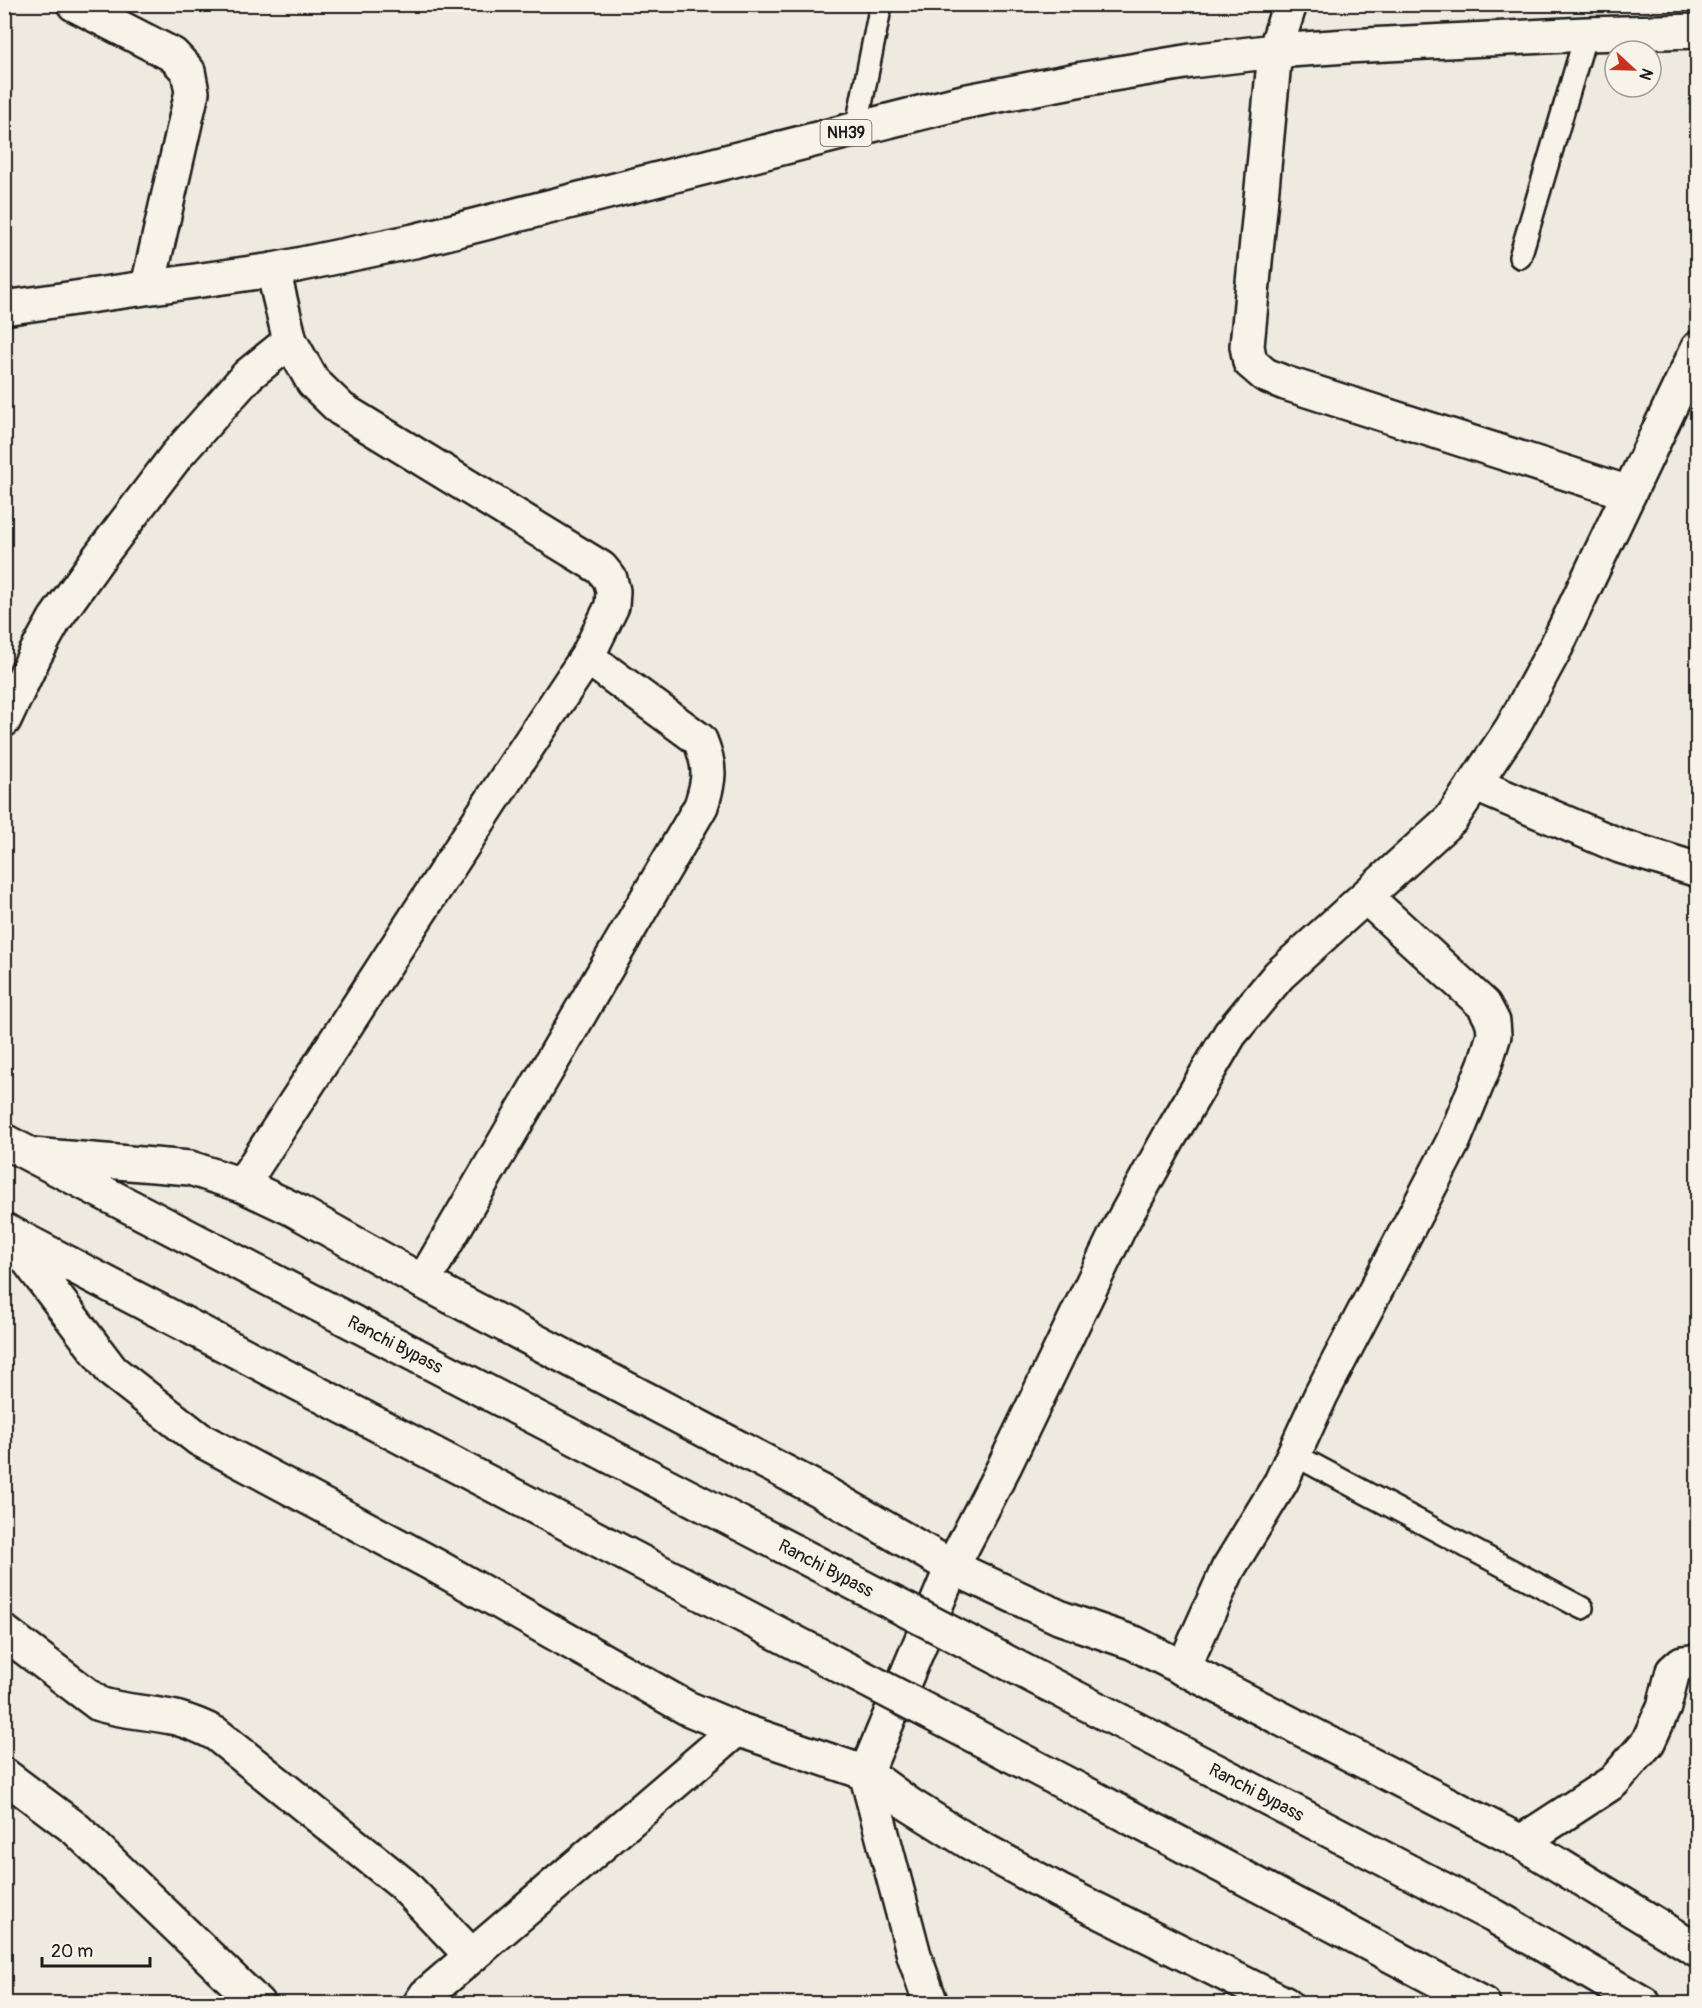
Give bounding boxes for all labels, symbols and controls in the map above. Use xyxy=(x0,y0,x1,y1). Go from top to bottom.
north arrow xyxy=(1603,39,1663,99)
text: N xyxy=(1635,65,1657,83)
road number: NH39 xyxy=(820,120,872,146)
street label: Ranchi Bypass xyxy=(344,1310,447,1379)
street label: Ranchi Bypass xyxy=(774,1534,878,1602)
street label: Ranchi Bypass xyxy=(1205,1758,1308,1826)
scale bar xyxy=(42,1930,150,1968)
text: 20 m xyxy=(51,1940,93,1963)

